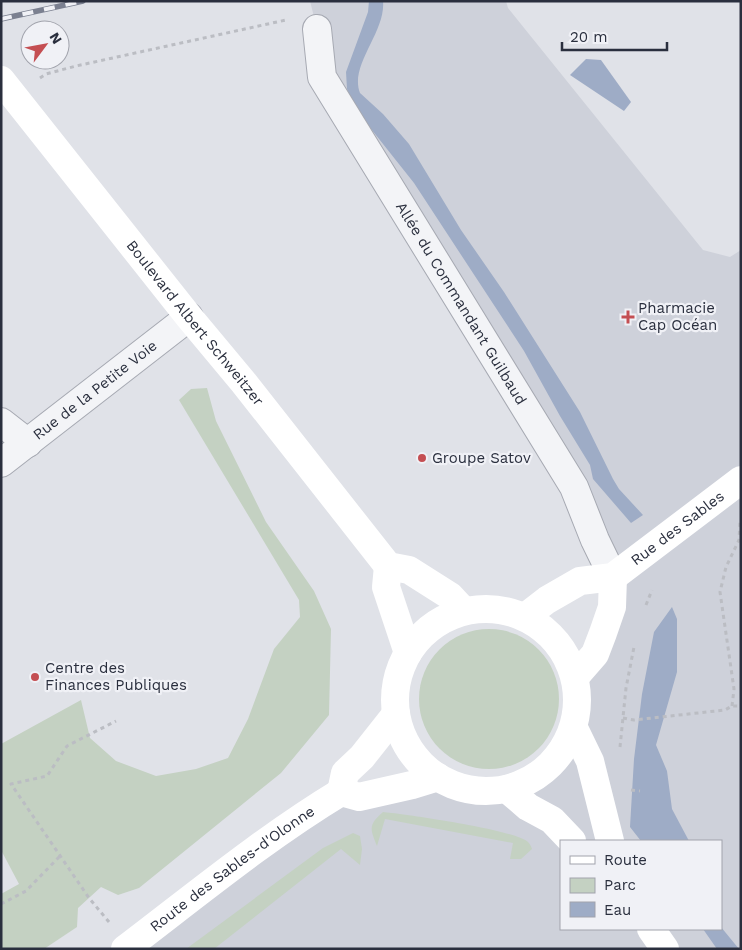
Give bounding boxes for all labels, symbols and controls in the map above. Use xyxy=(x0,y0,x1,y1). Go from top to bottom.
north arrow xyxy=(20,20,70,70)
scale bar xyxy=(562,20,667,52)
text: 20 m xyxy=(570,28,608,46)
text: N xyxy=(46,29,66,47)
street label: Allée du Commandant Guilbaud xyxy=(392,199,530,408)
street label: Boulevard Albert Schweitzer xyxy=(123,237,267,409)
place label: Pharmacie Cap Océan xyxy=(638,299,717,334)
marker: Pharmacie Cap Océan xyxy=(622,311,634,323)
street label: Rue de la Petite Voie xyxy=(29,336,161,444)
place label: Groupe Satov xyxy=(432,449,531,467)
marker: Groupe Satov xyxy=(416,452,428,464)
street label: Rue des Sables xyxy=(627,487,728,569)
place label: Centre des Finances Publiques xyxy=(45,659,187,694)
marker: Centre des Finances Publiques xyxy=(29,671,41,683)
street label: Route des Sables-d'Olonne xyxy=(146,802,318,936)
legend xyxy=(560,840,722,930)
text: Route xyxy=(604,851,647,869)
text: Parc xyxy=(604,876,636,894)
text: Eau xyxy=(604,901,631,919)

